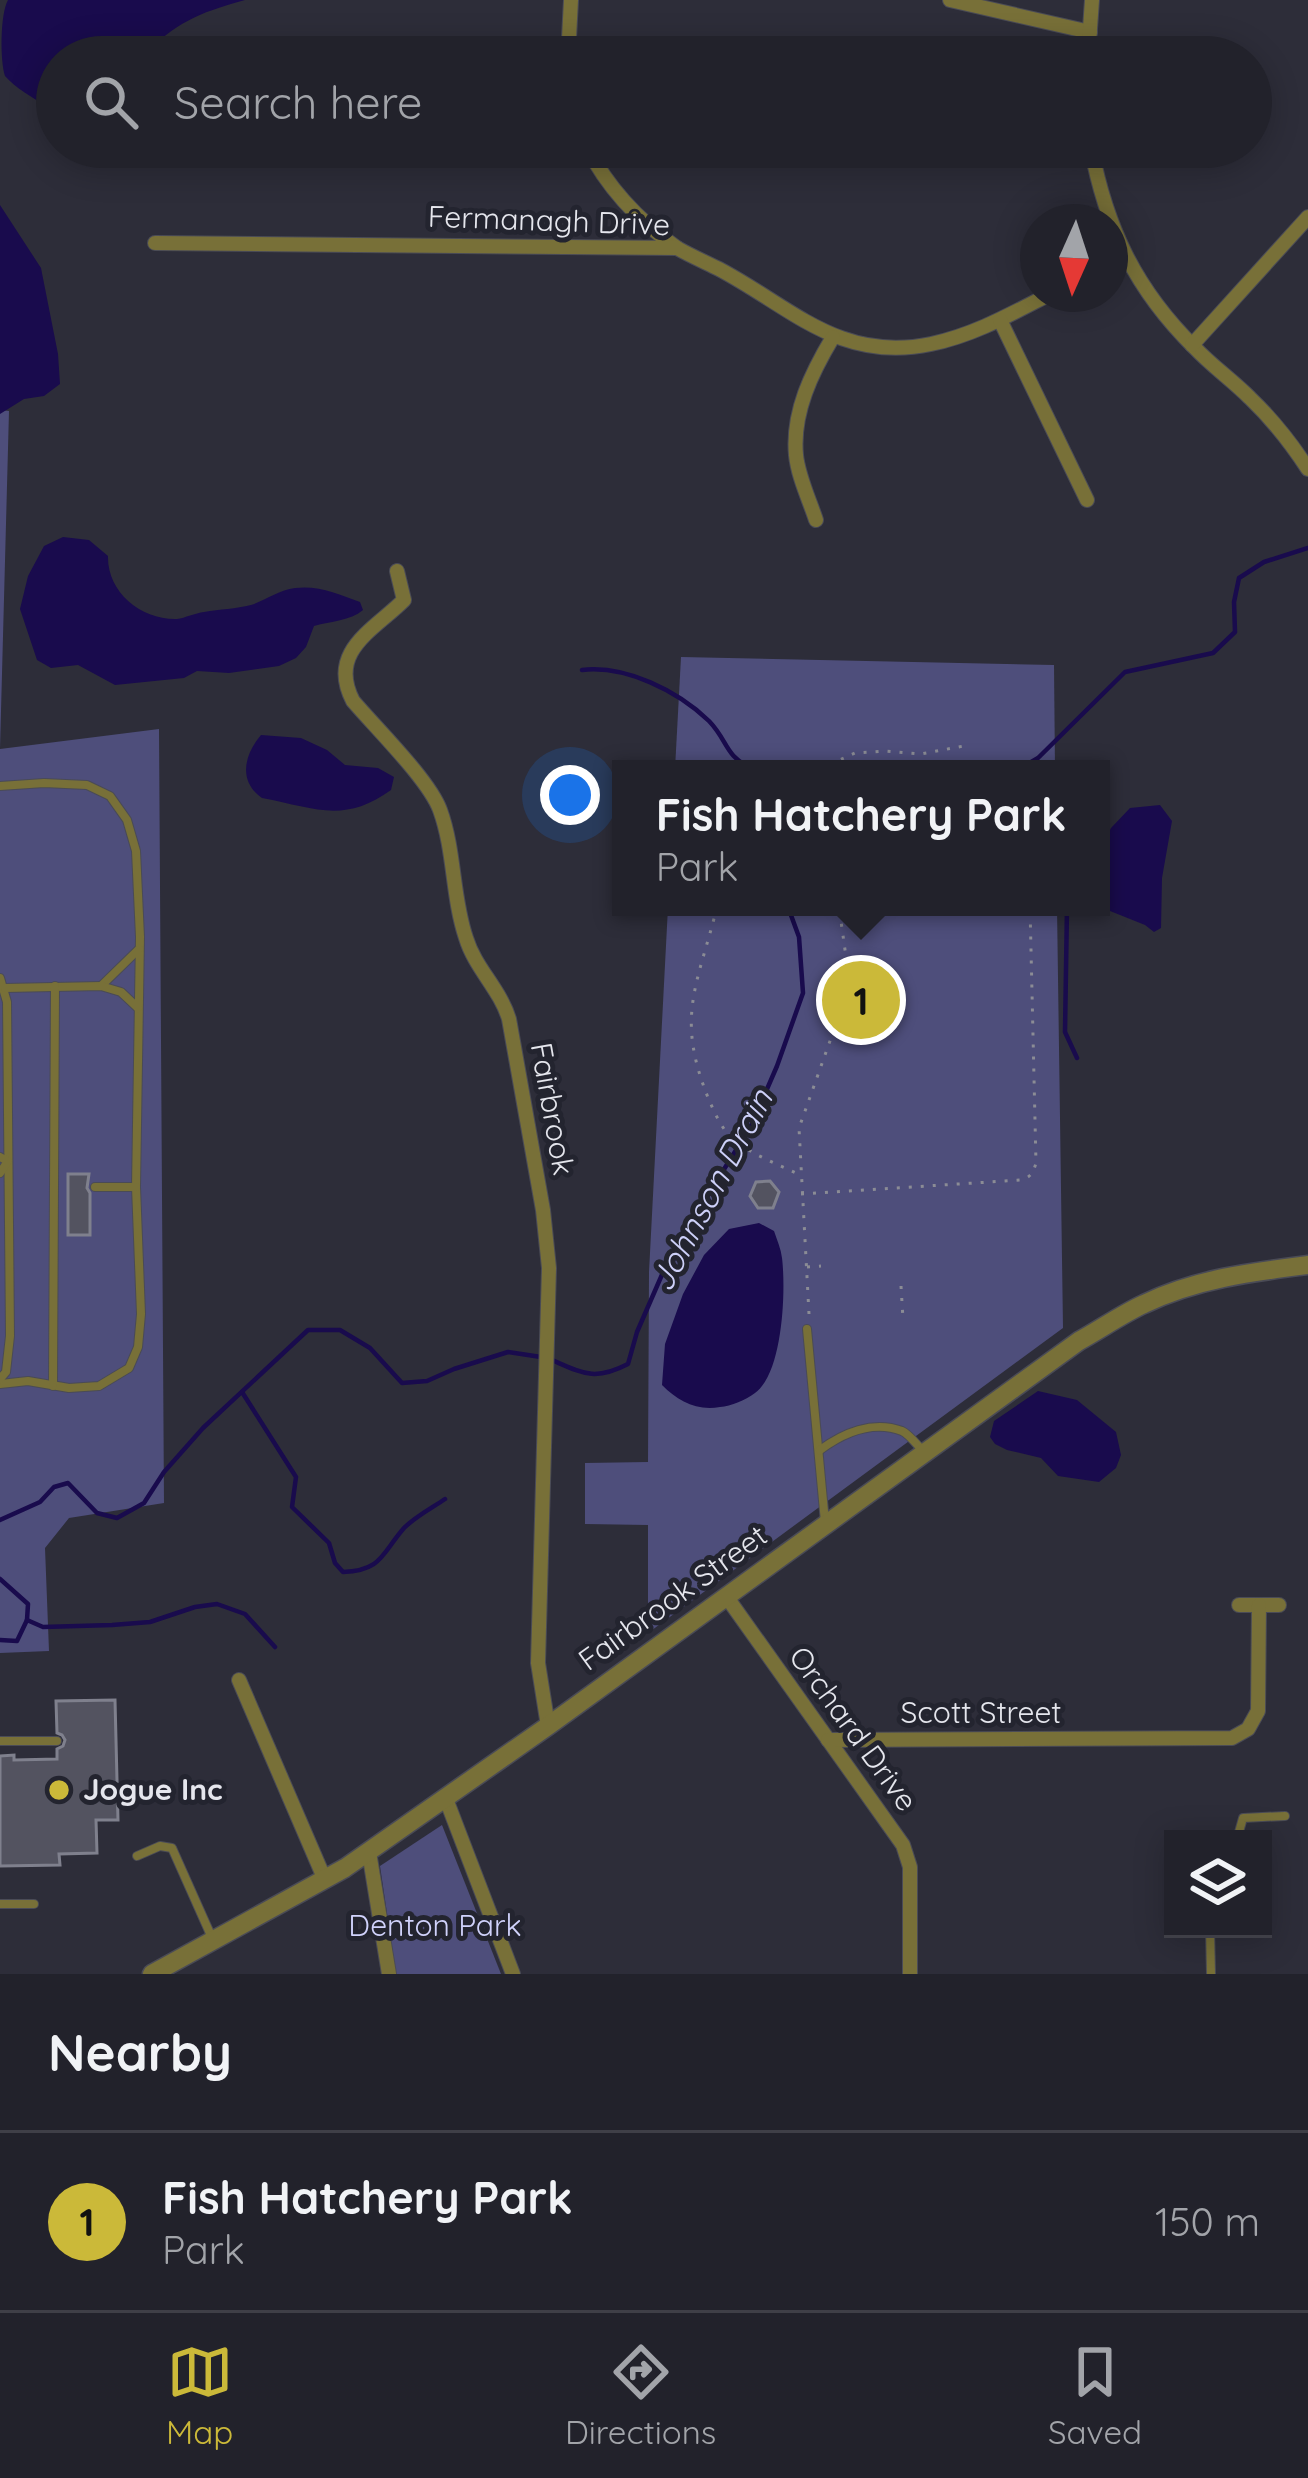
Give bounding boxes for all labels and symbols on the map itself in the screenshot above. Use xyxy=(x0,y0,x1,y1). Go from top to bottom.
street label: Fermanagh Drive xyxy=(427,197,671,243)
north arrow xyxy=(1020,204,1128,312)
your location xyxy=(540,765,600,825)
pin: 1 xyxy=(822,955,900,1045)
street label: Fairbrook xyxy=(523,1040,583,1178)
water label: Johnson Drain xyxy=(640,1081,781,1298)
street label: Fairbrook Street xyxy=(571,1516,774,1678)
street label: Orchard Drive xyxy=(781,1639,926,1818)
street label: Scott Street xyxy=(900,1693,1062,1731)
place label: Jogue Inc xyxy=(83,1770,223,1808)
marker: Jogue Inc xyxy=(46,1777,72,1803)
park label: Denton Park xyxy=(348,1906,522,1944)

